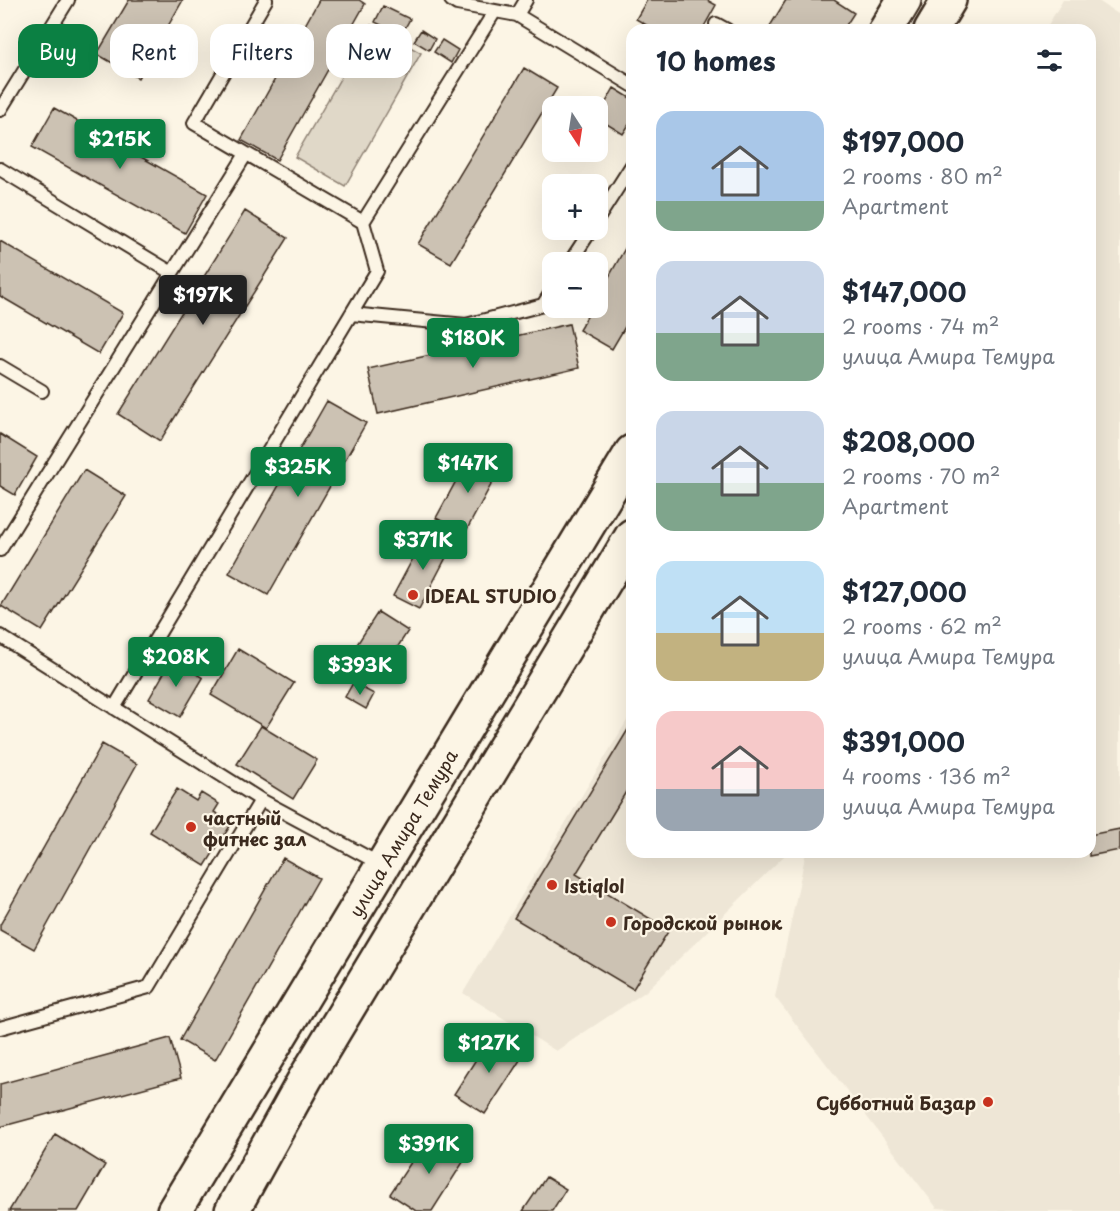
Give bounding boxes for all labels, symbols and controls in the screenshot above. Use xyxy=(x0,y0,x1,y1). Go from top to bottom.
chip: Buy xyxy=(18,24,98,78)
chip: Rent xyxy=(110,24,198,78)
chip: Filters xyxy=(210,24,314,78)
chip: New xyxy=(326,24,412,78)
text: 10 homes xyxy=(656,41,776,80)
icon: filters xyxy=(1033,44,1066,77)
north arrow xyxy=(542,96,608,162)
map controls xyxy=(542,96,608,318)
pin: $215K xyxy=(78,119,162,170)
text: $197,000 xyxy=(842,122,964,161)
text: $215K xyxy=(88,123,152,153)
icon: home xyxy=(704,135,776,207)
text: 2 rooms · 80 m² xyxy=(842,161,1003,191)
button: + xyxy=(542,174,608,240)
text: Apartment xyxy=(842,191,949,221)
button: − xyxy=(542,252,608,318)
text: $147,000 xyxy=(842,272,966,311)
pin: $197K xyxy=(161,275,245,326)
text: $197K xyxy=(173,279,233,309)
icon: home xyxy=(704,285,776,357)
text: 2 rooms · 74 m² xyxy=(842,311,999,341)
pin: $180K xyxy=(431,318,515,369)
text: $180K xyxy=(441,322,505,352)
text: улица Амира Темура xyxy=(842,341,1055,371)
text: $208,000 xyxy=(842,422,975,461)
icon: home xyxy=(704,435,776,507)
pin: $147K xyxy=(426,443,510,494)
pin: $325K xyxy=(256,447,340,498)
text: $147K xyxy=(438,447,498,477)
text: $325K xyxy=(265,451,331,481)
text: 2 rooms · 70 m² xyxy=(842,461,1000,491)
text: Apartment xyxy=(842,491,949,521)
pin: $371K xyxy=(381,520,465,571)
text: $371K xyxy=(393,524,453,554)
text: $127,000 xyxy=(842,572,967,611)
place label: IDEAL STUDIO xyxy=(425,582,557,609)
icon: home xyxy=(704,585,776,657)
marker: IDEAL STUDIO xyxy=(406,588,420,602)
text: 2 rooms · 62 m² xyxy=(842,611,1002,641)
pin: $208K xyxy=(134,637,218,688)
text: $208K xyxy=(142,641,210,671)
text: улица Амира Темура xyxy=(842,641,1055,671)
pin: $393K xyxy=(318,645,402,696)
text: $393K xyxy=(328,649,392,679)
text: $391,000 xyxy=(842,722,965,761)
icon: home xyxy=(704,735,776,807)
street label: улица Амира Темура xyxy=(341,743,464,922)
text: 4 rooms · 136 m² xyxy=(842,761,1011,791)
text: улица Амира Темура xyxy=(842,791,1055,821)
place label: частный фитнес зал xyxy=(203,804,307,852)
marker: частный фитнес зал xyxy=(184,820,198,834)
place label: Istiqlol xyxy=(564,872,625,899)
marker: Istiqlol xyxy=(545,878,559,892)
place label: Городской рынок xyxy=(623,909,783,936)
marker: Городской рынок xyxy=(604,915,618,929)
pin: $127K xyxy=(447,1023,531,1074)
text: $127K xyxy=(458,1027,520,1057)
place label: Субботний Базар xyxy=(816,1089,976,1116)
marker: Субботний Базар xyxy=(981,1095,995,1109)
pin: $391K xyxy=(387,1124,471,1175)
text: $391K xyxy=(398,1128,460,1158)

